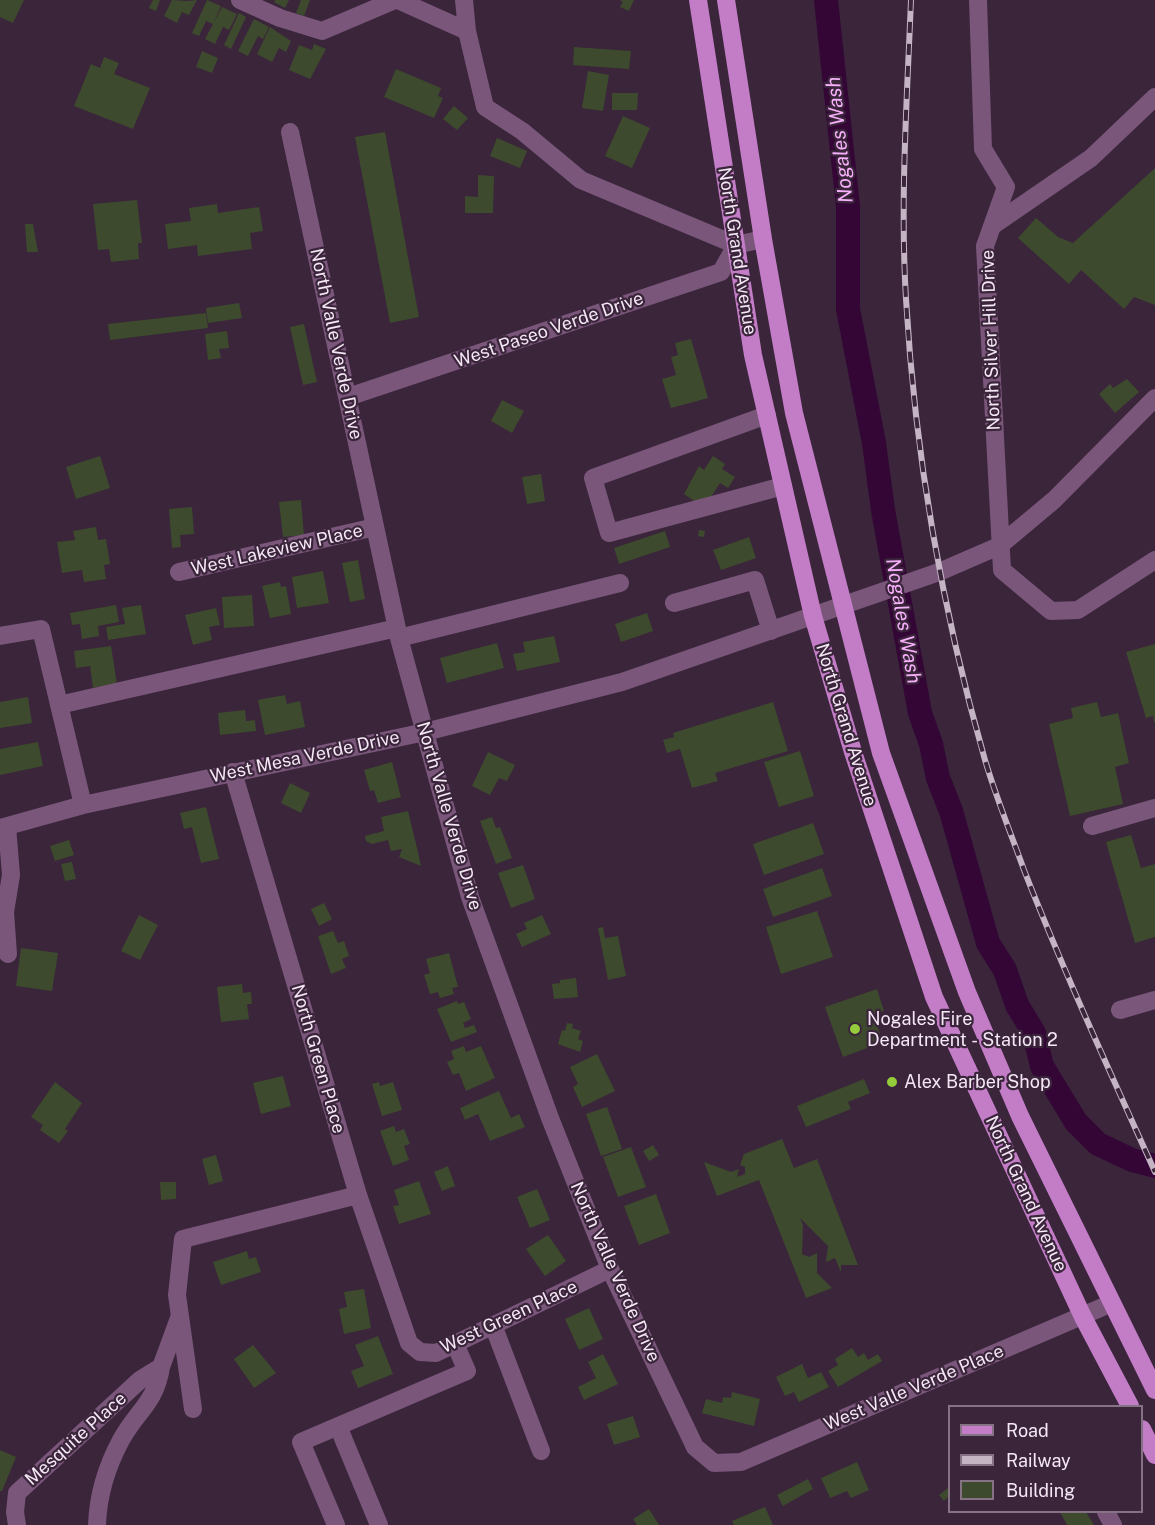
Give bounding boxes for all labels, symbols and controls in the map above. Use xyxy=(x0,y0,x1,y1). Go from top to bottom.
water label: Nogales Wash xyxy=(821,75,859,205)
street label: North Grand Avenue xyxy=(713,166,761,336)
street label: North Valle Verde Drive xyxy=(305,246,367,442)
street label: North Silver Hill Drive xyxy=(977,249,1005,431)
street label: West Paseo Verde Drive xyxy=(452,287,646,373)
street label: West Lakeview Place xyxy=(189,520,365,580)
water label: Nogales Wash xyxy=(880,556,926,686)
street label: North Grand Avenue xyxy=(811,641,881,809)
street label: North Valle Verde Drive xyxy=(412,719,486,913)
street label: West Mesa Verde Drive xyxy=(208,726,402,788)
street label: North Green Place xyxy=(286,982,350,1136)
place label: Nogales Fire Department - Station 2 xyxy=(867,1008,1058,1050)
marker: Nogales Fire Department - Station 2 xyxy=(848,1022,862,1036)
place label: Alex Barber Shop xyxy=(904,1071,1051,1093)
marker: Alex Barber Shop xyxy=(885,1075,899,1089)
street label: North Grand Avenue xyxy=(980,1113,1072,1275)
street label: North Valle Verde Drive xyxy=(565,1179,665,1365)
street label: West Green Place xyxy=(437,1276,581,1358)
street label: West Valle Verde Place xyxy=(821,1340,1007,1436)
street label: Mesquite Place xyxy=(21,1388,131,1490)
legend xyxy=(948,1405,1143,1513)
text: Road xyxy=(1006,1420,1049,1441)
text: Railway xyxy=(1006,1450,1071,1471)
text: Building xyxy=(1006,1480,1075,1501)

